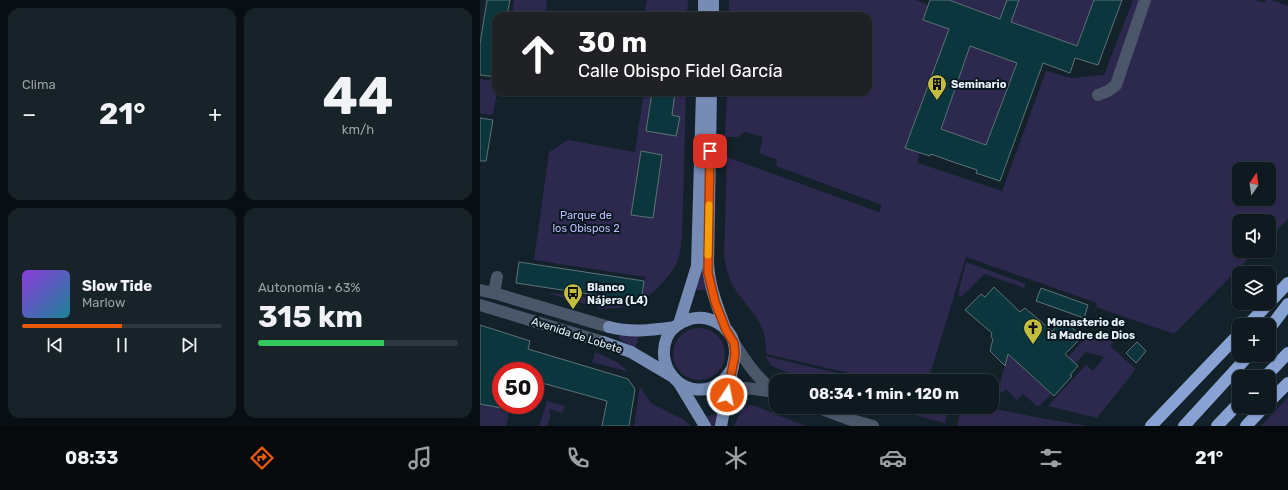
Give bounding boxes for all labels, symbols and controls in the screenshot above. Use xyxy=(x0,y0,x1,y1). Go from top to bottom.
text: 30 m xyxy=(578,26,647,59)
icon: ahead xyxy=(512,28,564,80)
text: Calle Obispo Fidel García xyxy=(578,60,783,82)
text: 44 xyxy=(322,65,394,127)
building icon: Seminario xyxy=(926,73,948,101)
text: Clima xyxy=(22,77,56,92)
place label: Seminario xyxy=(951,78,1007,91)
text: 21° xyxy=(99,96,146,132)
text: − xyxy=(22,101,36,128)
text: + xyxy=(208,101,222,128)
text: km/h xyxy=(342,122,374,137)
pin xyxy=(693,134,727,168)
icon: arrive xyxy=(699,140,721,162)
north arrow xyxy=(1232,162,1276,206)
map controls xyxy=(1232,162,1276,414)
park label: Parque de los Obispos 2 xyxy=(552,209,620,235)
button: sound xyxy=(1232,214,1276,258)
button: layers xyxy=(1232,266,1276,310)
text: Slow Tide xyxy=(82,277,152,295)
text: Autonomía · 63% xyxy=(258,280,360,295)
place label: Blanco Nájera (L4) xyxy=(587,281,648,307)
bus stop icon: Blanco Nájera (L4) xyxy=(562,282,584,310)
text: Marlow xyxy=(82,295,125,310)
text: 315 km xyxy=(258,299,363,335)
street label: Avenida de Lobete xyxy=(530,315,624,356)
place label: Monasterio de la Madre de Dios xyxy=(1047,316,1135,342)
church icon: Monasterio de la Madre de Dios xyxy=(1022,317,1044,345)
button: + xyxy=(1232,318,1276,362)
icon: previous xyxy=(44,334,66,356)
icon: pause xyxy=(111,334,133,356)
icon: next xyxy=(178,334,200,356)
speed limit sign: 50 xyxy=(492,362,544,414)
button: − xyxy=(1232,370,1276,414)
position arrow xyxy=(706,374,748,416)
text: 08:34 · 1 min · 120 m xyxy=(809,385,959,403)
icon: directions xyxy=(248,444,276,472)
icon: music xyxy=(406,444,434,472)
icon: phone xyxy=(564,444,592,472)
icon: climate xyxy=(722,444,750,472)
icon: car xyxy=(879,444,907,472)
icon: filters xyxy=(1037,444,1065,472)
text: 08:33 xyxy=(65,447,118,469)
text: 21° xyxy=(1195,447,1223,469)

